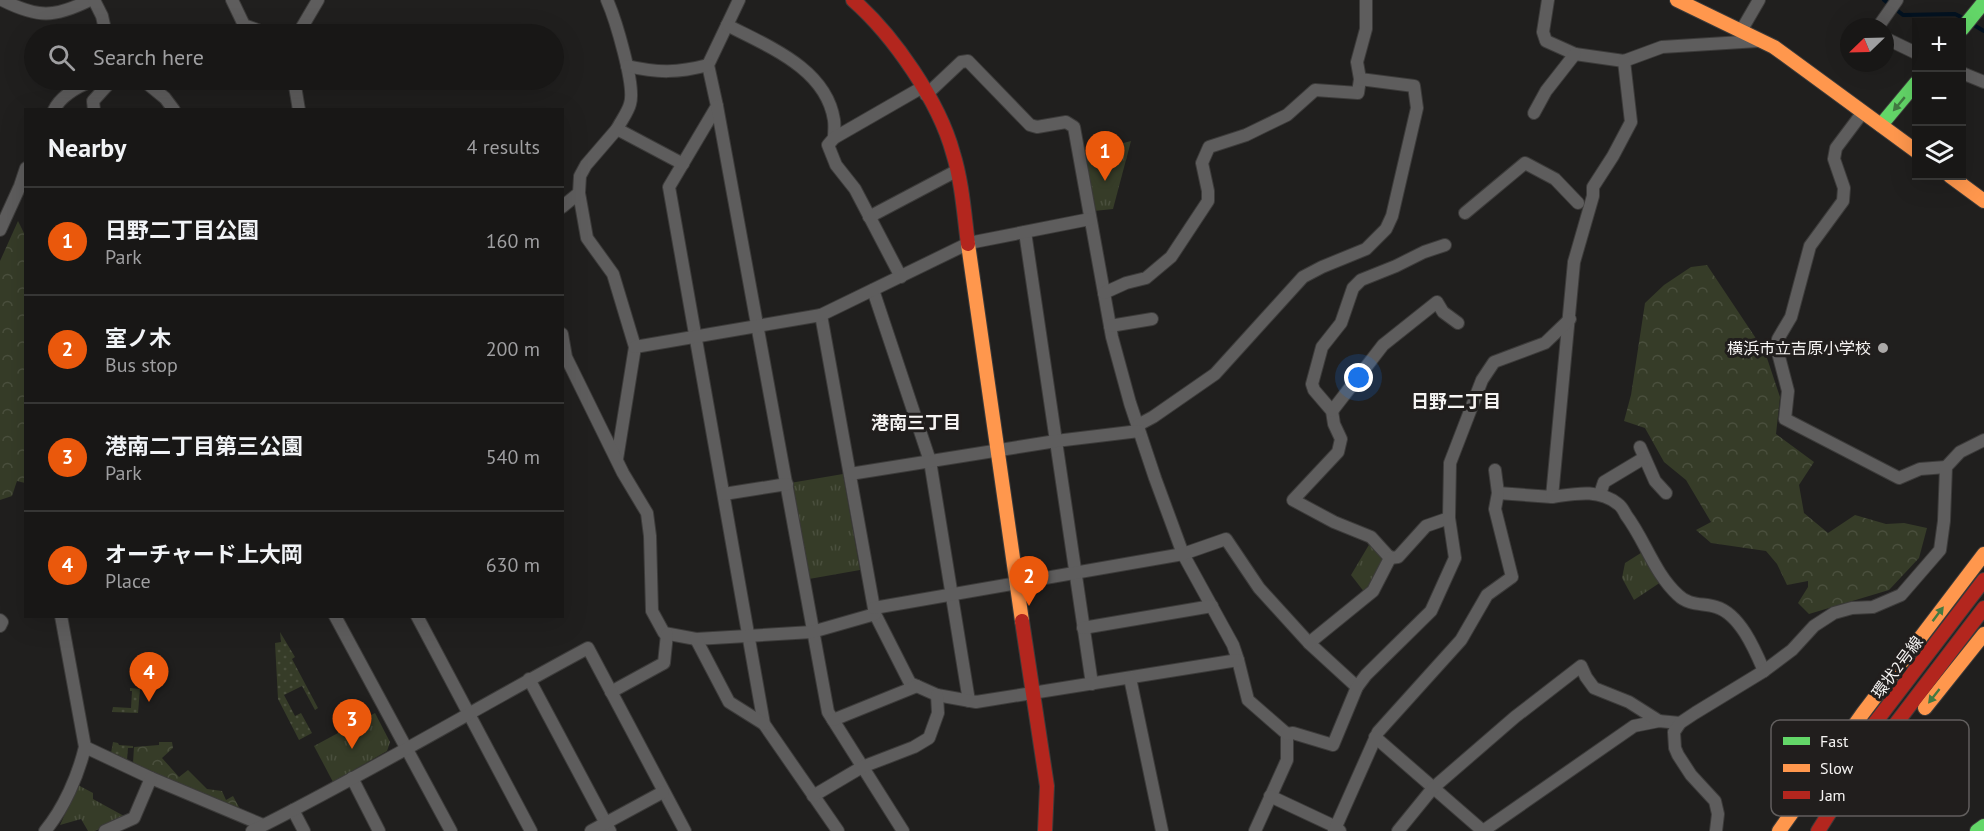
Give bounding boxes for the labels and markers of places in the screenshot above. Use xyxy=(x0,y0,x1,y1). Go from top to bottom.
pin: 1 xyxy=(1086,132,1124,181)
place label: 横浜市立吉原小学校 xyxy=(1727,338,1871,358)
marker: 横浜市立吉原小学校 xyxy=(1876,341,1890,355)
pin: 2 xyxy=(1010,556,1048,606)
pin: 4 xyxy=(130,652,168,702)
pin: 3 xyxy=(332,700,372,749)

